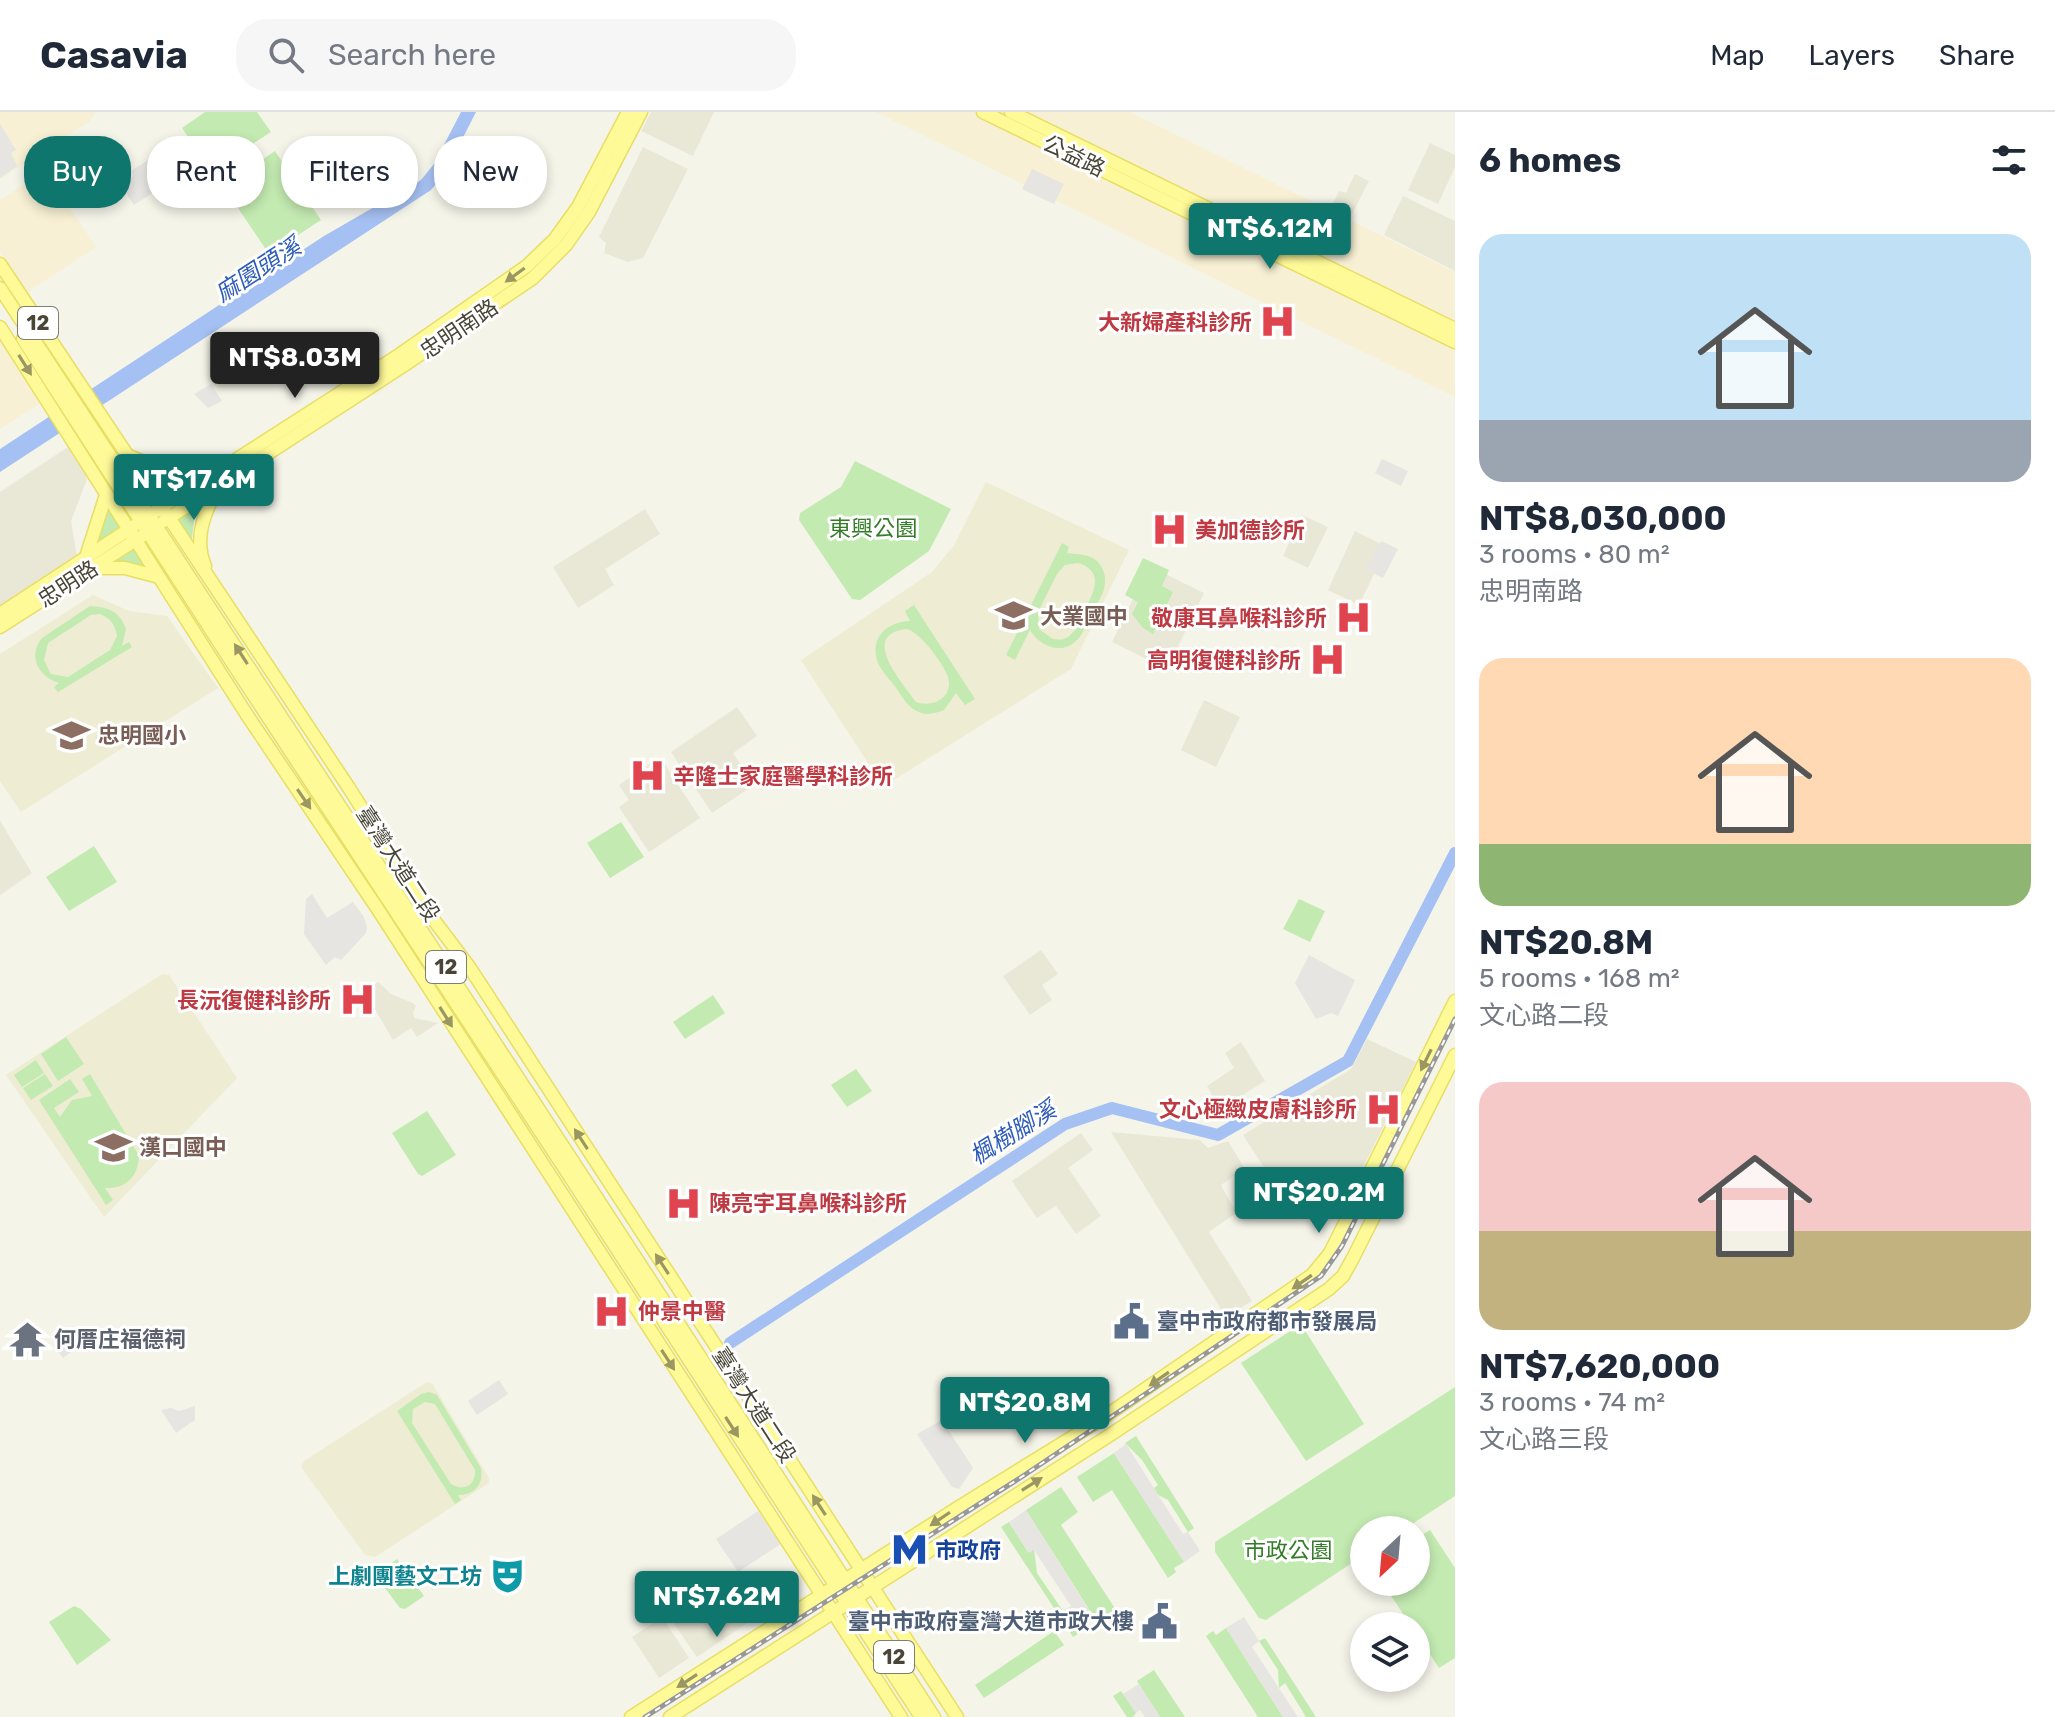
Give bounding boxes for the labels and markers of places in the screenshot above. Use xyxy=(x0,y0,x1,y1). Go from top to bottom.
pin: NT$6.12M xyxy=(1187,203,1353,271)
hospital icon: 大新婦產科診所 xyxy=(1259,303,1297,341)
place label: 大新婦產科診所 xyxy=(1098,309,1252,336)
pin: NT$8.03M xyxy=(212,332,378,400)
pin: NT$17.6M xyxy=(111,454,277,522)
hospital icon: 美加德診所 xyxy=(1150,511,1188,549)
place label: 美加德診所 xyxy=(1195,517,1305,544)
school or university icon: 大業國中 xyxy=(995,597,1033,635)
hospital icon: 敬康耳鼻喉科診所 xyxy=(1334,599,1372,637)
place label: 大業國中 xyxy=(1040,603,1128,630)
place label: 敬康耳鼻喉科診所 xyxy=(1151,605,1327,632)
hospital icon: 高明復健科診所 xyxy=(1308,641,1346,679)
place label: 高明復健科診所 xyxy=(1147,647,1301,674)
school or university icon: 忠明國小 xyxy=(53,716,91,754)
place label: 忠明國小 xyxy=(98,722,186,749)
hospital icon: 辛隆士家庭醫學科診所 xyxy=(628,757,666,795)
place label: 辛隆士家庭醫學科診所 xyxy=(673,763,893,790)
hospital icon: 長沅復健科診所 xyxy=(338,981,376,1019)
place label: 長沅復健科診所 xyxy=(177,987,331,1014)
hospital icon: 文心極緻皮膚科診所 xyxy=(1364,1090,1402,1128)
place label: 文心極緻皮膚科診所 xyxy=(1159,1096,1357,1123)
school or university icon: 漢口國中 xyxy=(94,1128,132,1166)
place label: 漢口國中 xyxy=(139,1134,227,1161)
pin: NT$20.2M xyxy=(1236,1167,1402,1235)
hospital icon: 陳亮宇耳鼻喉科診所 xyxy=(664,1184,702,1222)
place label: 陳亮宇耳鼻喉科診所 xyxy=(709,1190,907,1217)
hospital icon: 仲景中醫 xyxy=(593,1292,631,1330)
place label: 仲景中醫 xyxy=(638,1298,726,1325)
public building icon: 臺中市政府都市發展局 xyxy=(1112,1302,1150,1340)
place label: 臺中市政府都市發展局 xyxy=(1157,1308,1377,1335)
temple icon: 何厝庄福德祠 xyxy=(9,1320,47,1358)
place label: 何厝庄福德祠 xyxy=(54,1326,186,1353)
pin: NT$20.8M xyxy=(942,1377,1108,1445)
metro station icon: 市政府 xyxy=(890,1531,928,1569)
place label: 市政府 xyxy=(935,1537,1001,1564)
theatre icon: 上劇團藝文工坊 xyxy=(489,1557,527,1595)
place label: 上劇團藝文工坊 xyxy=(328,1563,482,1590)
pin: NT$7.62M xyxy=(634,1571,800,1639)
public building icon: 臺中市政府臺灣大道市政大樓 xyxy=(1141,1602,1179,1640)
place label: 臺中市政府臺灣大道市政大樓 xyxy=(848,1608,1134,1635)

